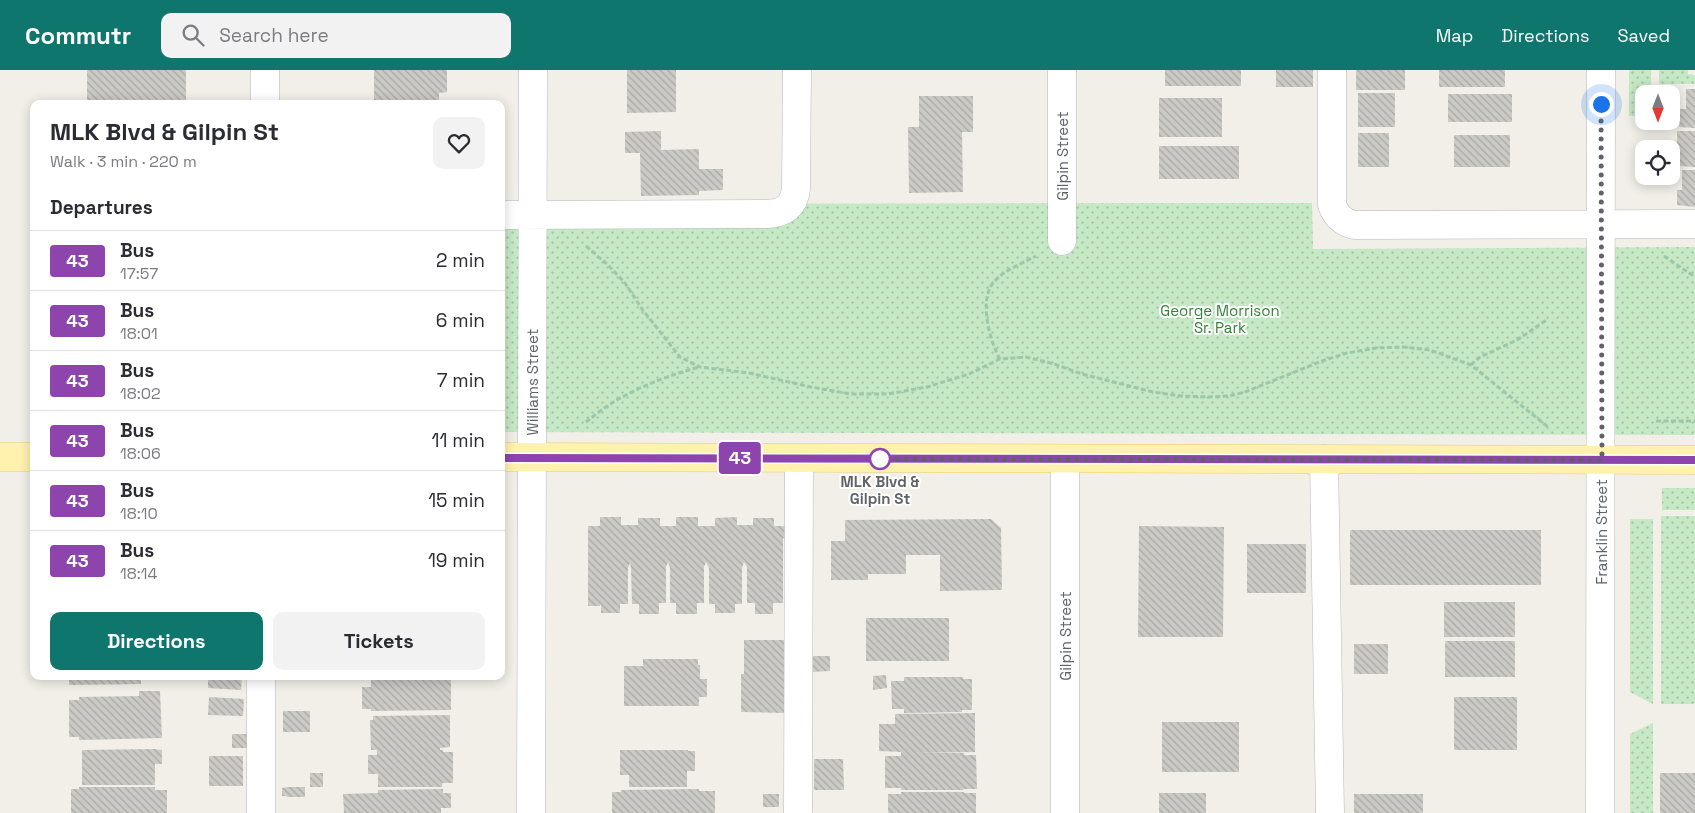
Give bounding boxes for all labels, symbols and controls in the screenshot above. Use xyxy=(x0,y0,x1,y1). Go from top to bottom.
search box xyxy=(161,13,511,58)
text: Commutr xyxy=(25,20,131,51)
icon: search xyxy=(179,21,207,49)
text: Search here xyxy=(219,23,329,48)
text: Map xyxy=(1436,24,1473,47)
text: Directions xyxy=(1501,24,1590,47)
text: Saved xyxy=(1618,24,1670,47)
north arrow xyxy=(1635,85,1680,130)
map controls xyxy=(1635,85,1680,185)
your location xyxy=(1589,92,1614,117)
street label: Gilpin Street xyxy=(1053,111,1072,201)
text: MLK Blvd & Gilpin St xyxy=(50,116,279,147)
button: heart xyxy=(433,117,485,169)
button: locate xyxy=(1635,140,1680,185)
text: Walk · 3 min · 220 m xyxy=(50,151,197,172)
text: Departures xyxy=(50,195,153,220)
text: Bus xyxy=(120,238,154,263)
text: 2 min xyxy=(436,248,485,273)
text: 43 xyxy=(66,249,89,272)
text: 17:57 xyxy=(120,263,158,284)
text: Bus xyxy=(120,298,154,323)
park label: George Morrison Sr. Park xyxy=(1160,301,1280,337)
text: 6 min xyxy=(436,308,485,333)
text: 43 xyxy=(66,309,89,332)
text: 18:01 xyxy=(120,323,158,344)
street label: Williams Street xyxy=(523,328,542,435)
text: Bus xyxy=(120,358,154,383)
text: 7 min xyxy=(437,368,485,393)
text: 43 xyxy=(66,369,89,392)
text: 18:02 xyxy=(120,383,161,404)
text: Bus xyxy=(120,418,154,443)
text: 11 min xyxy=(432,428,485,453)
text: 43 xyxy=(66,429,89,452)
line badge: 43 xyxy=(718,442,762,474)
text: 18:06 xyxy=(120,443,161,464)
text: 43 xyxy=(729,446,751,469)
marker: MLK Blvd & Gilpin St xyxy=(869,448,891,470)
place label: MLK Blvd & Gilpin St xyxy=(841,472,920,508)
text: Bus xyxy=(120,478,154,503)
street label: Franklin Street xyxy=(1592,479,1611,585)
text: 15 min xyxy=(428,488,485,513)
text: 43 xyxy=(66,489,89,512)
text: 18:10 xyxy=(120,503,158,524)
text: Bus xyxy=(120,538,154,563)
text: 19 min xyxy=(428,548,485,573)
text: 43 xyxy=(66,549,89,572)
text: 18:14 xyxy=(120,563,157,584)
street label: Gilpin Street xyxy=(1056,591,1075,681)
button: Directions xyxy=(50,612,263,670)
button: Tickets xyxy=(273,612,485,670)

